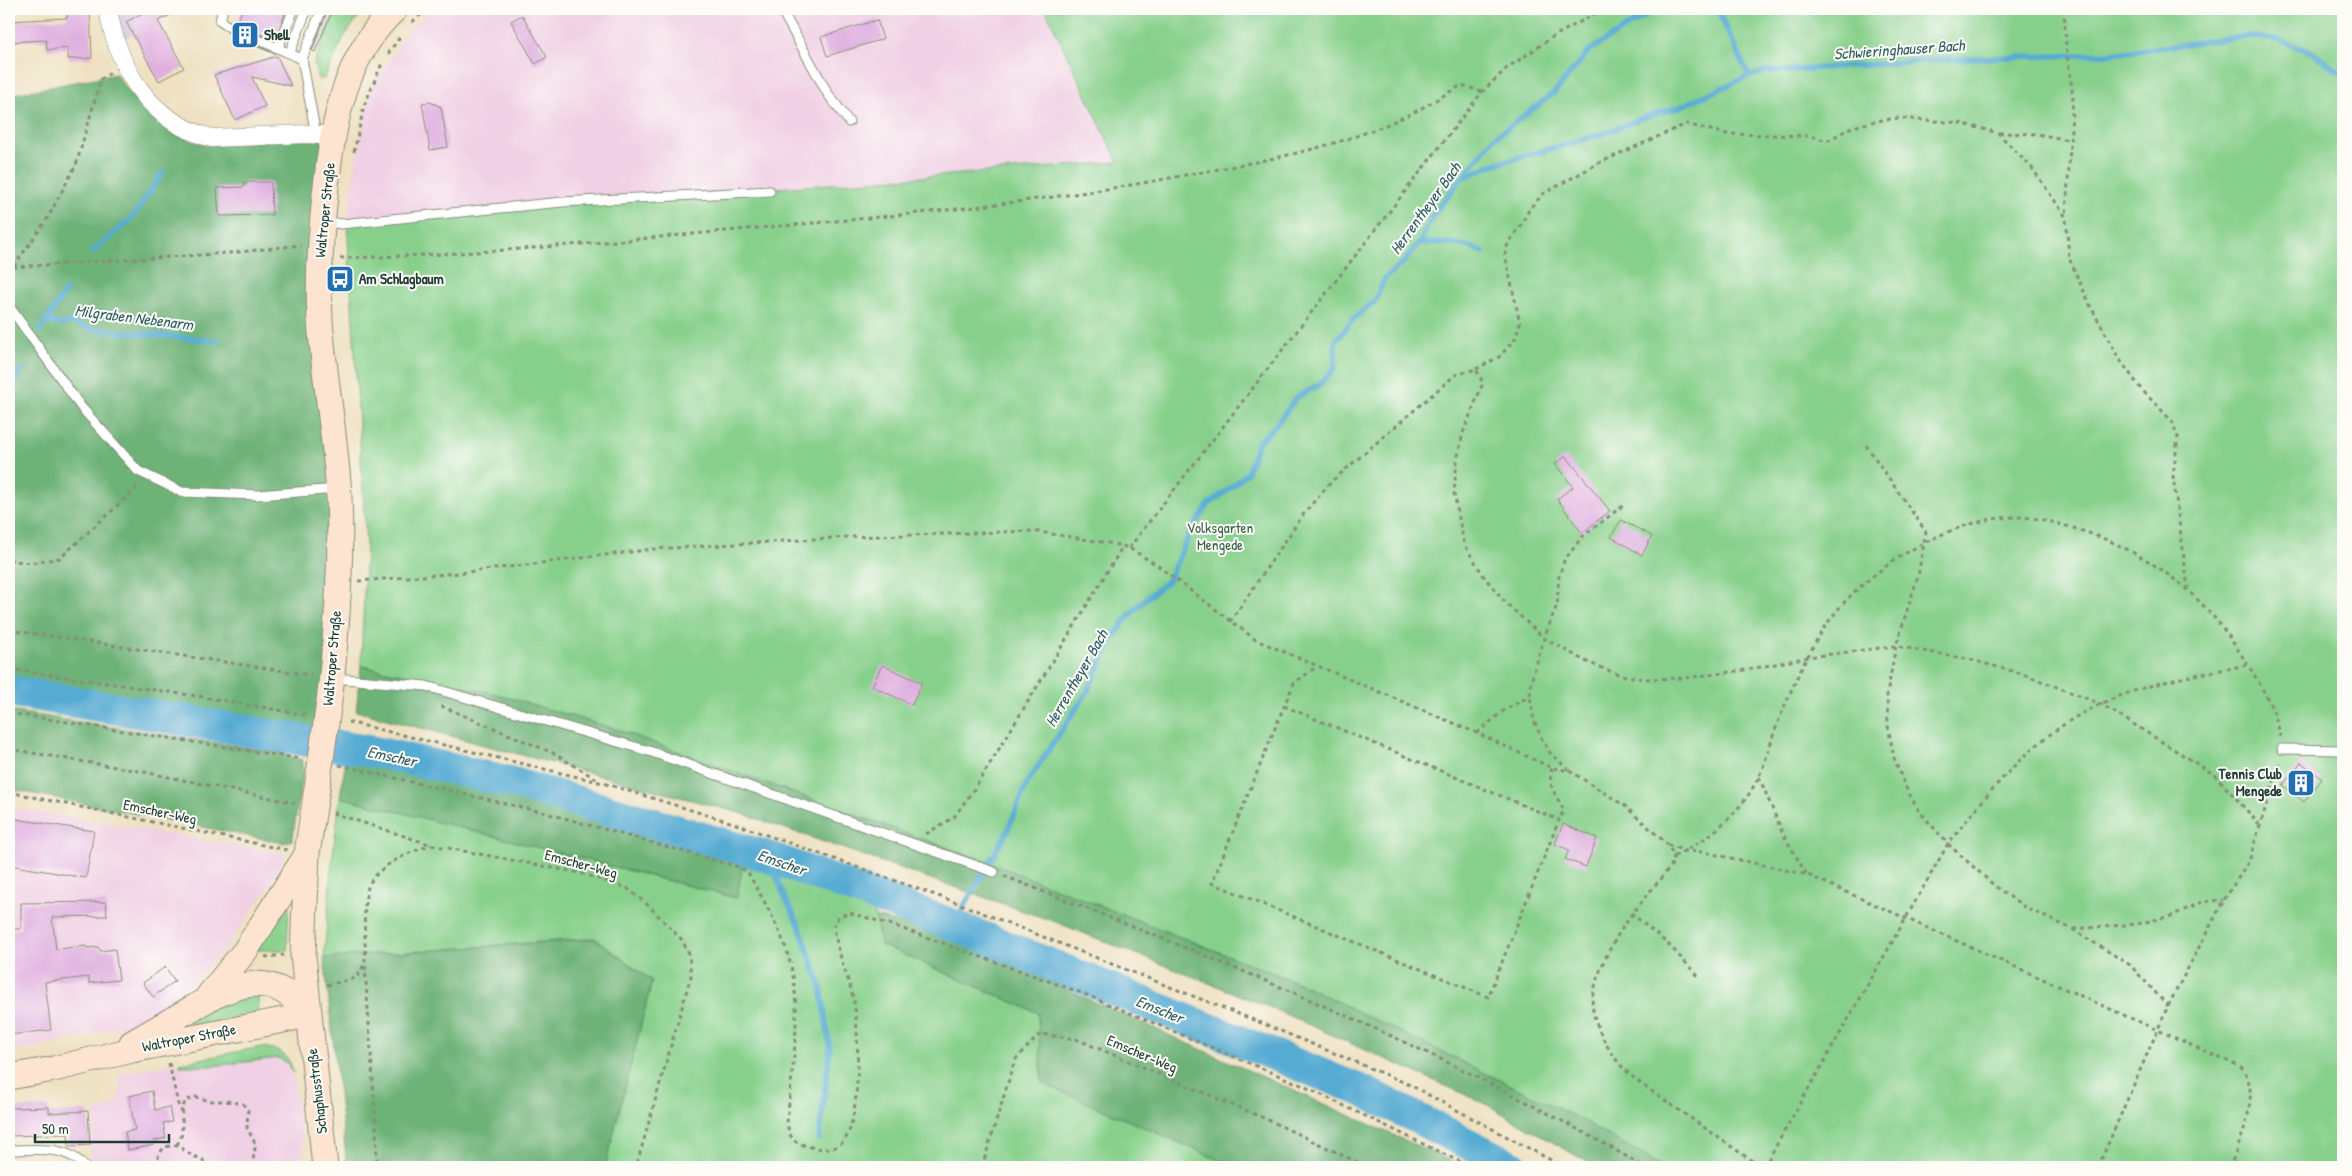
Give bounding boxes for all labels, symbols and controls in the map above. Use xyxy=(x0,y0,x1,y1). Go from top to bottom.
building icon: Shell xyxy=(230,20,260,50)
place label: Shell xyxy=(264,24,290,45)
water label: Schwieringhauser Bach xyxy=(1833,33,1966,65)
water label: Herrentheyer Bach xyxy=(1384,157,1467,258)
street label: Waltroper Straße xyxy=(309,161,340,258)
bus stop icon: Am Schlagbaum xyxy=(325,264,355,294)
place label: Am Schlagbaum xyxy=(359,268,444,290)
water label: Milgraben Nebenarm xyxy=(74,299,196,335)
park label: Volksgarten Mengede xyxy=(1187,517,1254,555)
street label: Waltroper Straße xyxy=(317,610,346,706)
water label: Herrentheyer Bach xyxy=(1039,624,1113,731)
water label: Emscher xyxy=(365,740,420,772)
place label: Tennis Club Mengede xyxy=(2217,763,2282,802)
building icon: Tennis Club Mengede xyxy=(2286,768,2316,798)
street label: Emscher-Weg xyxy=(122,794,199,830)
street label: Emscher-Weg xyxy=(542,844,620,883)
water label: Emscher xyxy=(755,844,811,881)
water label: Emscher xyxy=(1133,990,1189,1029)
street label: Waltroper Straße xyxy=(140,1018,238,1057)
street label: Emscher-Weg xyxy=(1104,1029,1181,1078)
street label: Schaphusstraße xyxy=(301,1047,332,1135)
scale bar xyxy=(35,1111,169,1143)
text: 50 m xyxy=(42,1118,69,1139)

